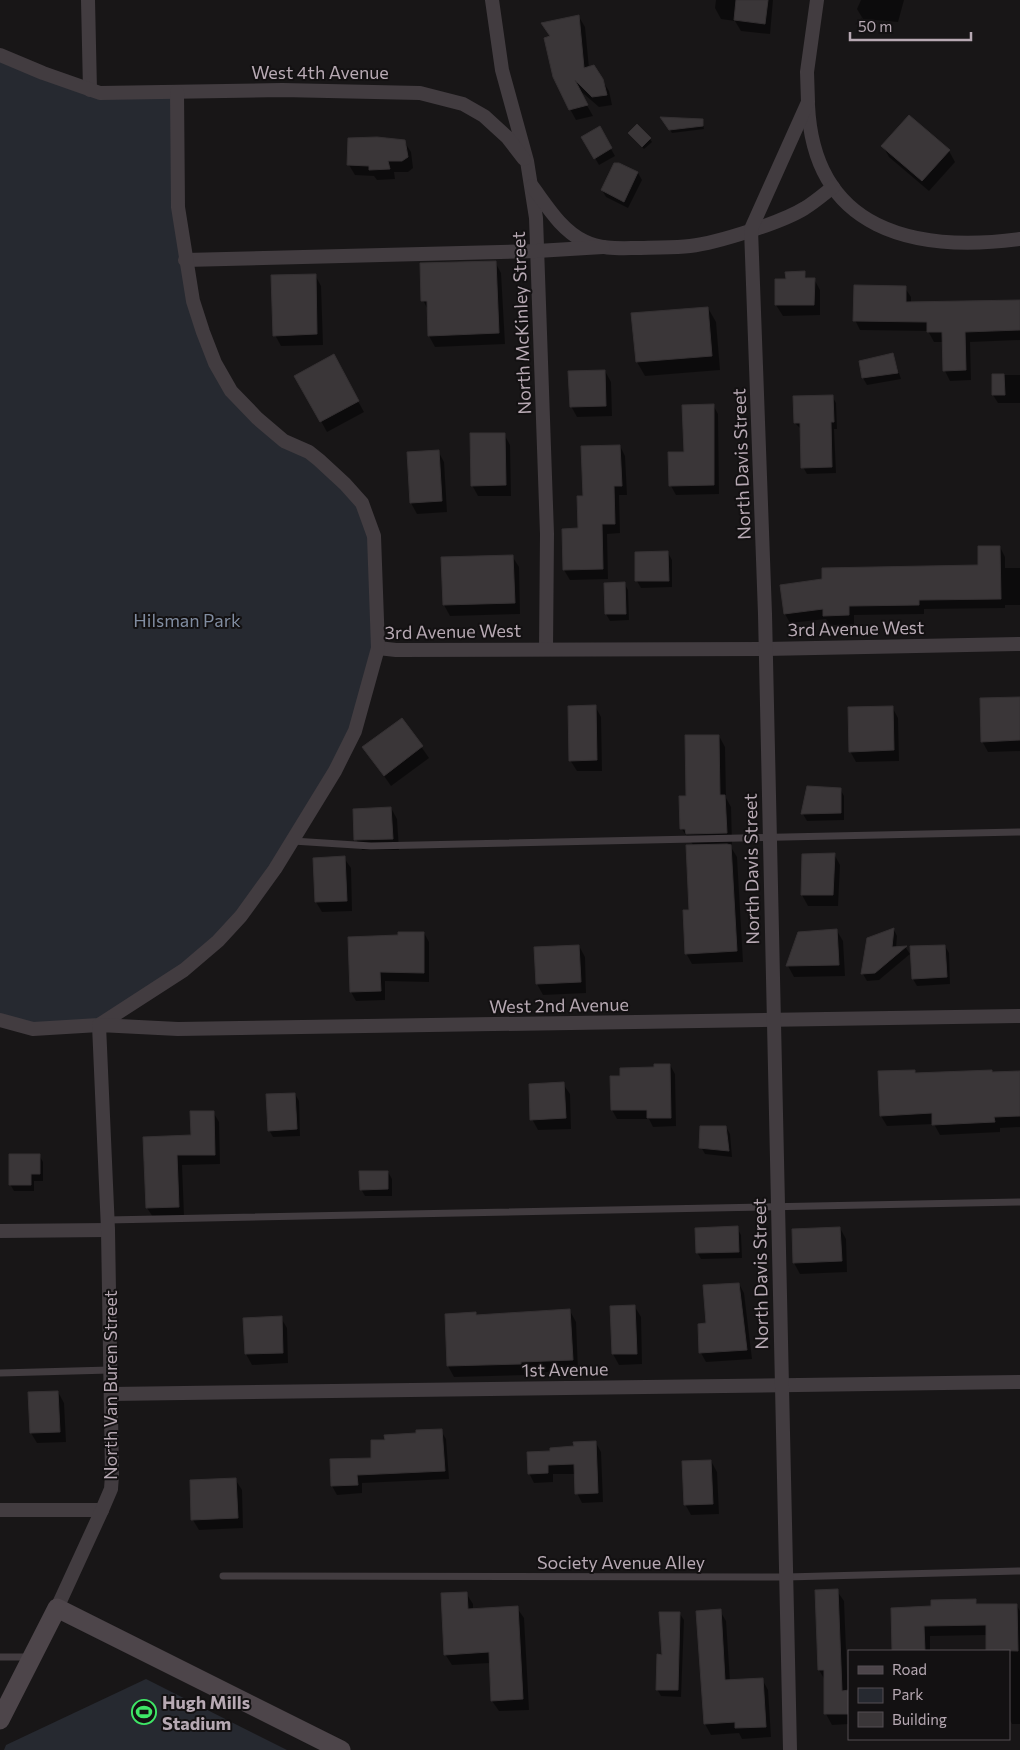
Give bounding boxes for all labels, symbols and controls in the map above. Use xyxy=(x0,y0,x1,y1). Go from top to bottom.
scale bar xyxy=(850,10,971,42)
text: 50 m xyxy=(858,17,892,35)
street label: West 4th Avenue xyxy=(251,61,389,83)
street label: North McKinley Street xyxy=(507,231,535,415)
street label: North Davis Street xyxy=(727,388,755,540)
park label: Hilsman Park xyxy=(133,609,241,631)
street label: 3rd Avenue West xyxy=(788,616,924,640)
street label: 3rd Avenue West xyxy=(385,619,521,643)
street label: North Davis Street xyxy=(739,793,763,945)
street label: West 2nd Avenue xyxy=(489,993,629,1017)
street label: North Davis Street xyxy=(748,1198,772,1350)
street label: North Van Buren Street xyxy=(99,1290,121,1480)
street label: 1st Avenue xyxy=(521,1357,609,1381)
street label: Society Avenue Alley xyxy=(537,1551,705,1573)
legend xyxy=(848,1650,1010,1740)
text: Road xyxy=(892,1660,927,1678)
text: Park xyxy=(892,1685,923,1703)
place label: Hugh Mills Stadium xyxy=(162,1691,250,1734)
sports icon: Hugh Mills Stadium xyxy=(131,1699,157,1725)
text: Building xyxy=(892,1710,947,1728)

